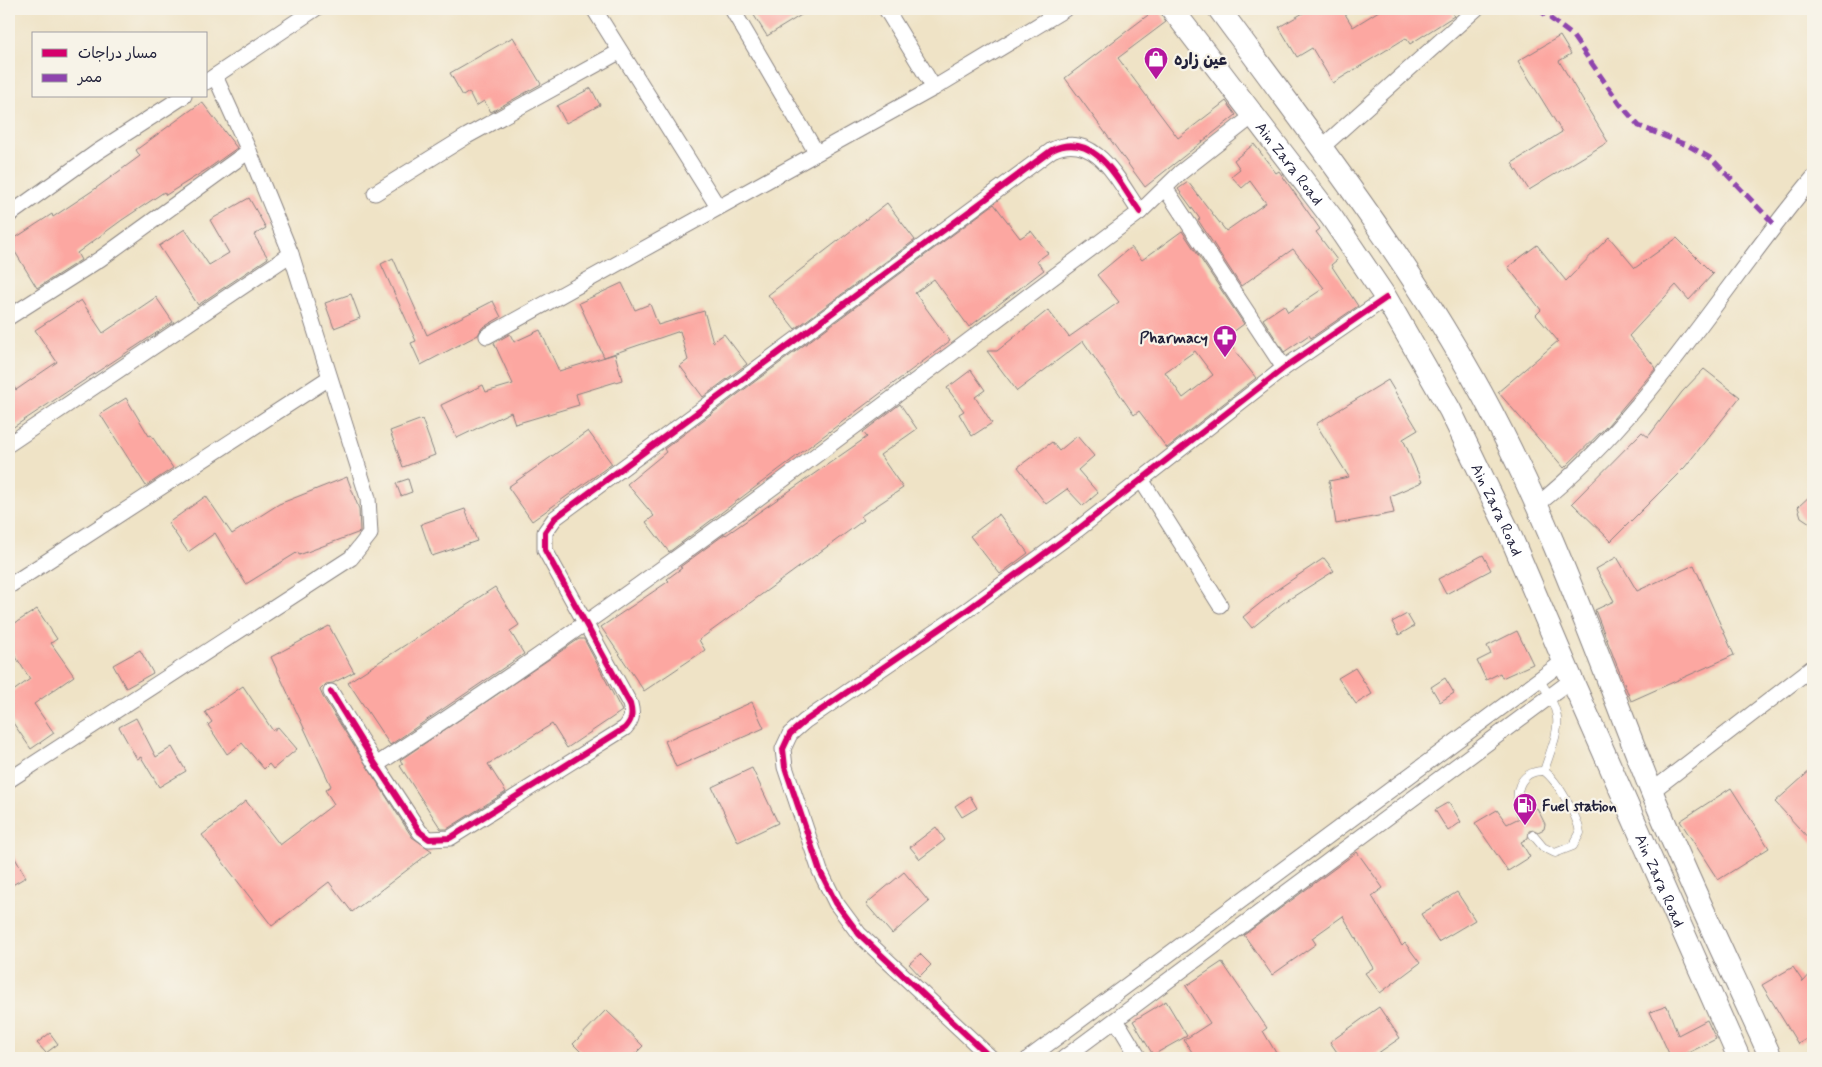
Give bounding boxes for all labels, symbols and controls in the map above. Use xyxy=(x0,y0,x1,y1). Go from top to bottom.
legend xyxy=(32,32,208,98)
text: مسار دراجات xyxy=(78,44,157,64)
shop icon: عين زاره xyxy=(1143,46,1169,80)
place label: عين زاره xyxy=(1174,50,1228,71)
text: ممر xyxy=(76,68,102,88)
street label: Ain Zara Road xyxy=(1250,118,1327,210)
pharmacy icon: Pharmacy xyxy=(1212,324,1238,358)
place label: Pharmacy xyxy=(1140,328,1208,349)
street label: Ain Zara Road xyxy=(1465,460,1527,560)
fuel station icon: Fuel station xyxy=(1512,792,1538,826)
place label: Fuel station xyxy=(1542,796,1617,817)
street label: Ain Zara Road xyxy=(1629,831,1689,931)

